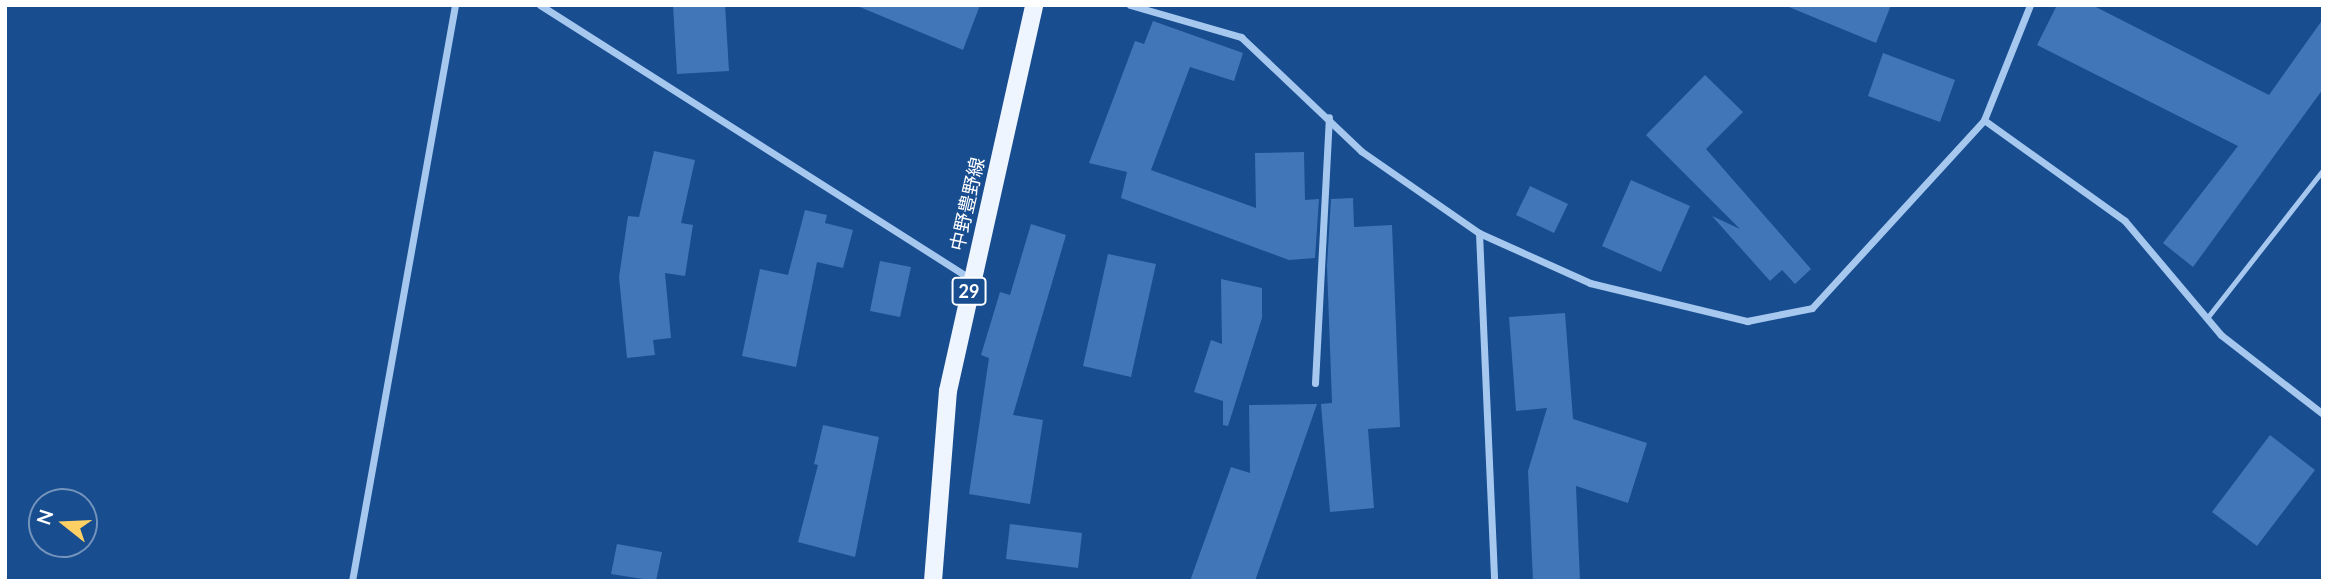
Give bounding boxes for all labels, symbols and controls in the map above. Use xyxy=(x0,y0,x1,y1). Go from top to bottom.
street label: 中野豊野線 xyxy=(945,155,989,253)
road number: 29 xyxy=(951,276,986,306)
north arrow xyxy=(28,488,98,558)
text: N xyxy=(31,506,58,527)

